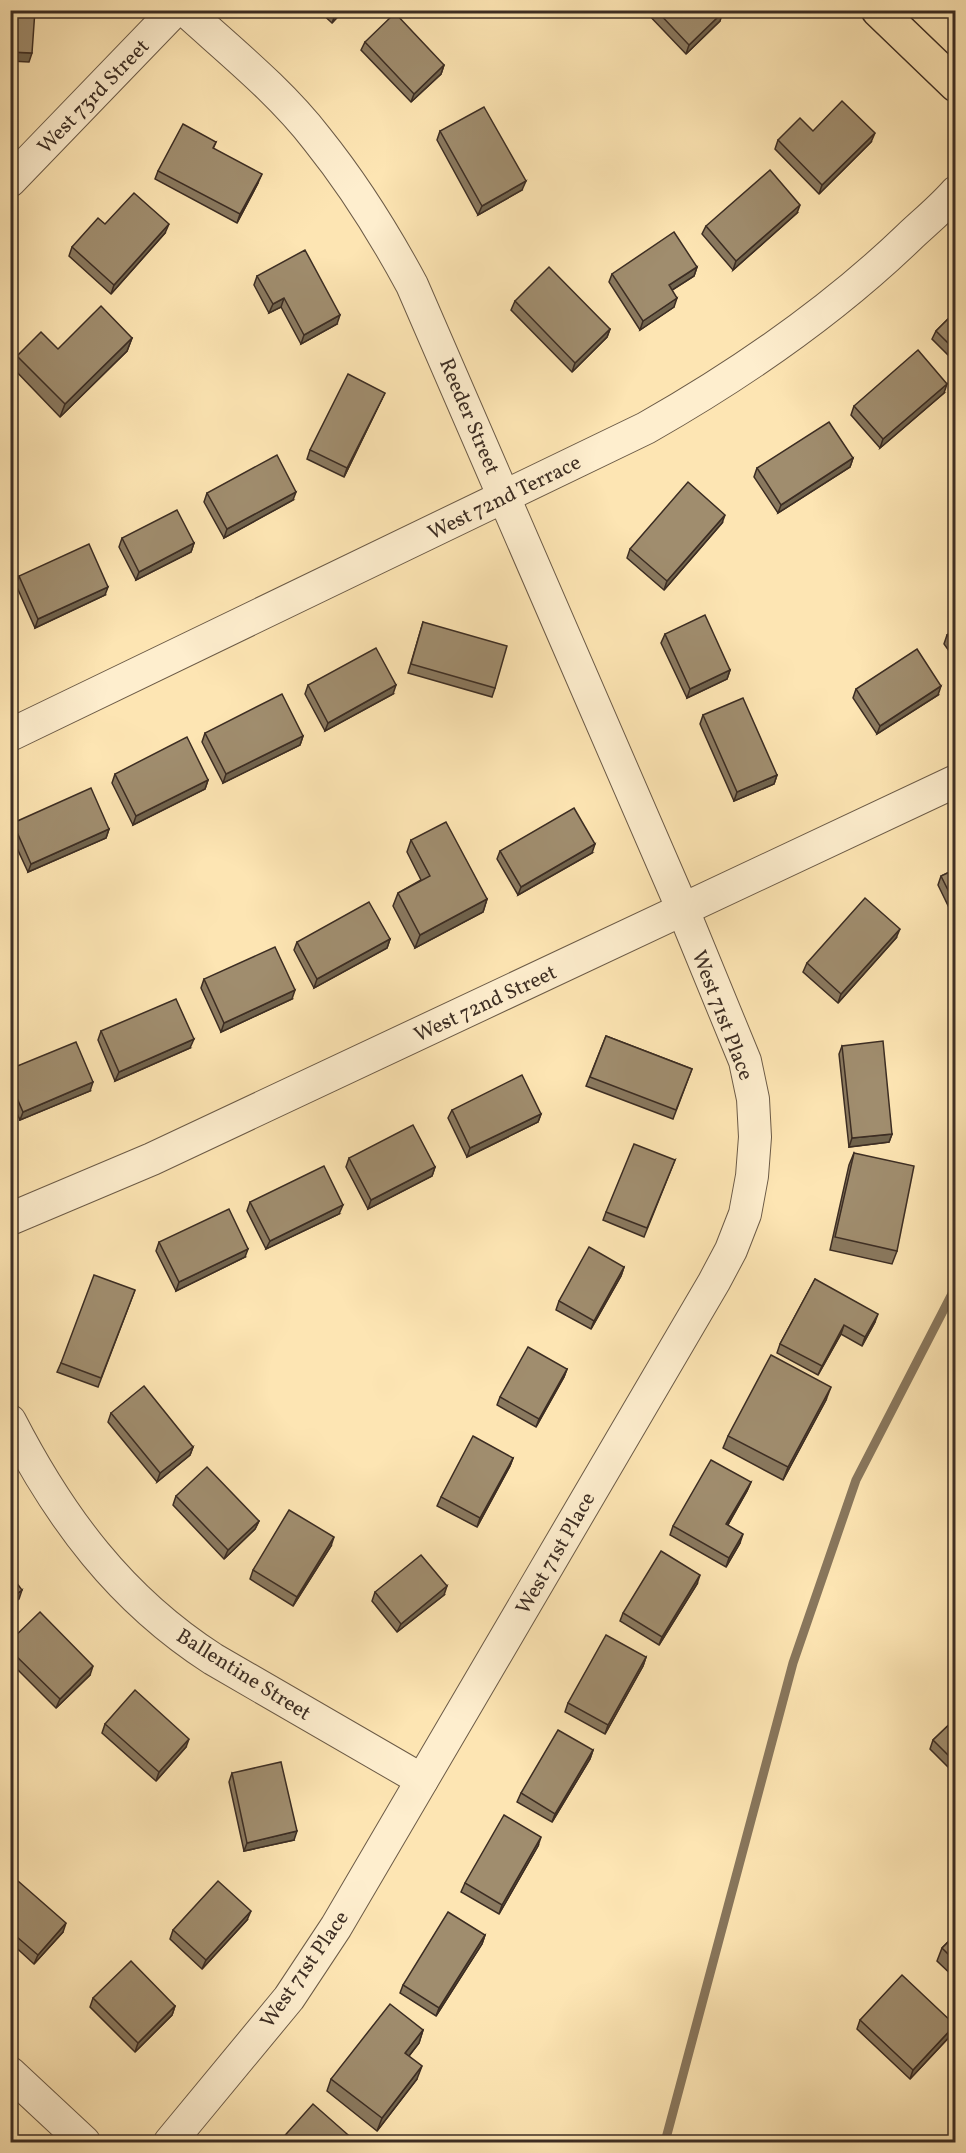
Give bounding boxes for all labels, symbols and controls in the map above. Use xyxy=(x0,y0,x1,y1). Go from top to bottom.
street label: West 73rd Street xyxy=(32,33,157,161)
street label: Reeder Street xyxy=(431,354,506,479)
street label: West 72nd Terrace xyxy=(423,449,586,548)
street label: West 71st Place xyxy=(684,946,760,1085)
street label: West 72nd Street xyxy=(409,959,562,1050)
street label: West 71st Place xyxy=(509,1487,603,1620)
street label: Ballentine Street xyxy=(170,1622,316,1728)
street label: West 71st Place xyxy=(254,1905,356,2034)

